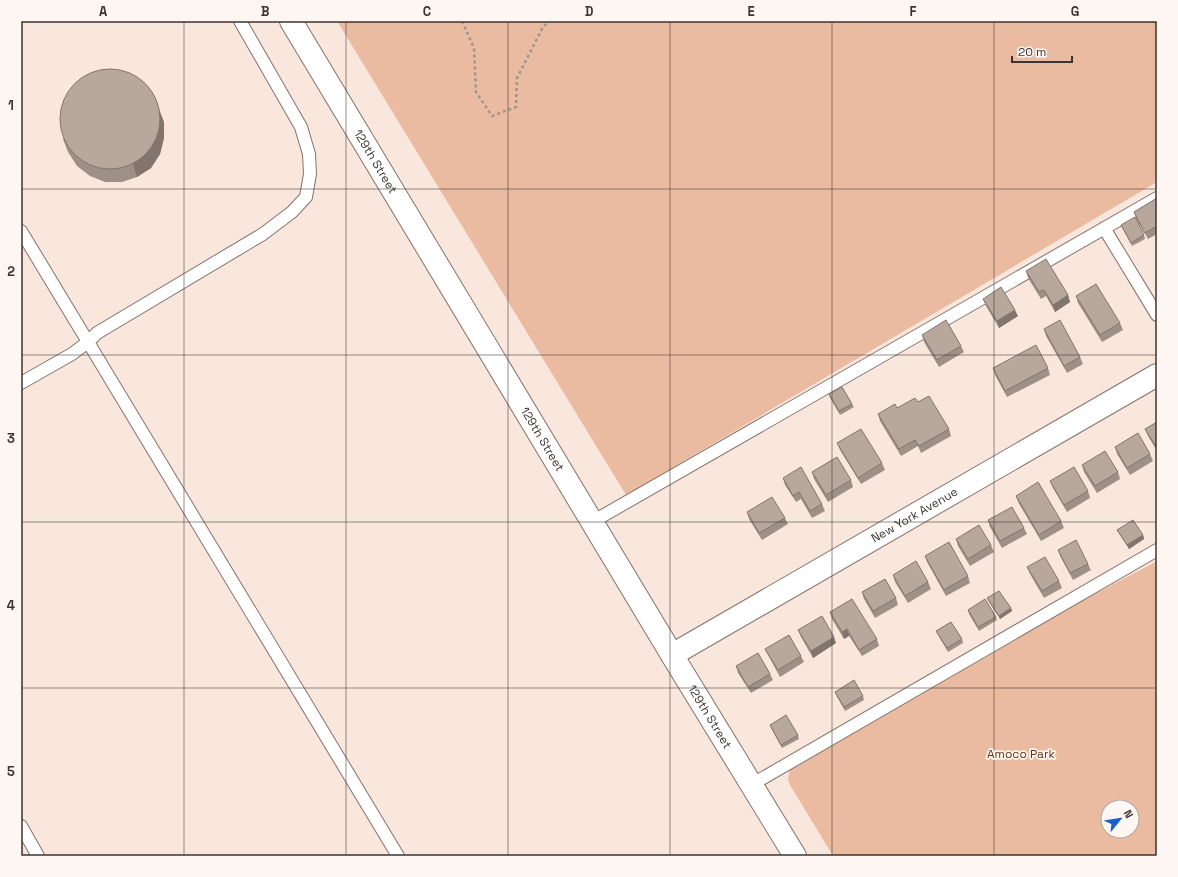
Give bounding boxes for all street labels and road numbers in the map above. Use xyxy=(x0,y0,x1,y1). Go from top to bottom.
street label: 129th Street xyxy=(350,126,401,197)
street label: 129th Street xyxy=(517,404,568,474)
street label: New York Avenue xyxy=(868,484,961,546)
street label: 129th Street xyxy=(684,682,735,752)

